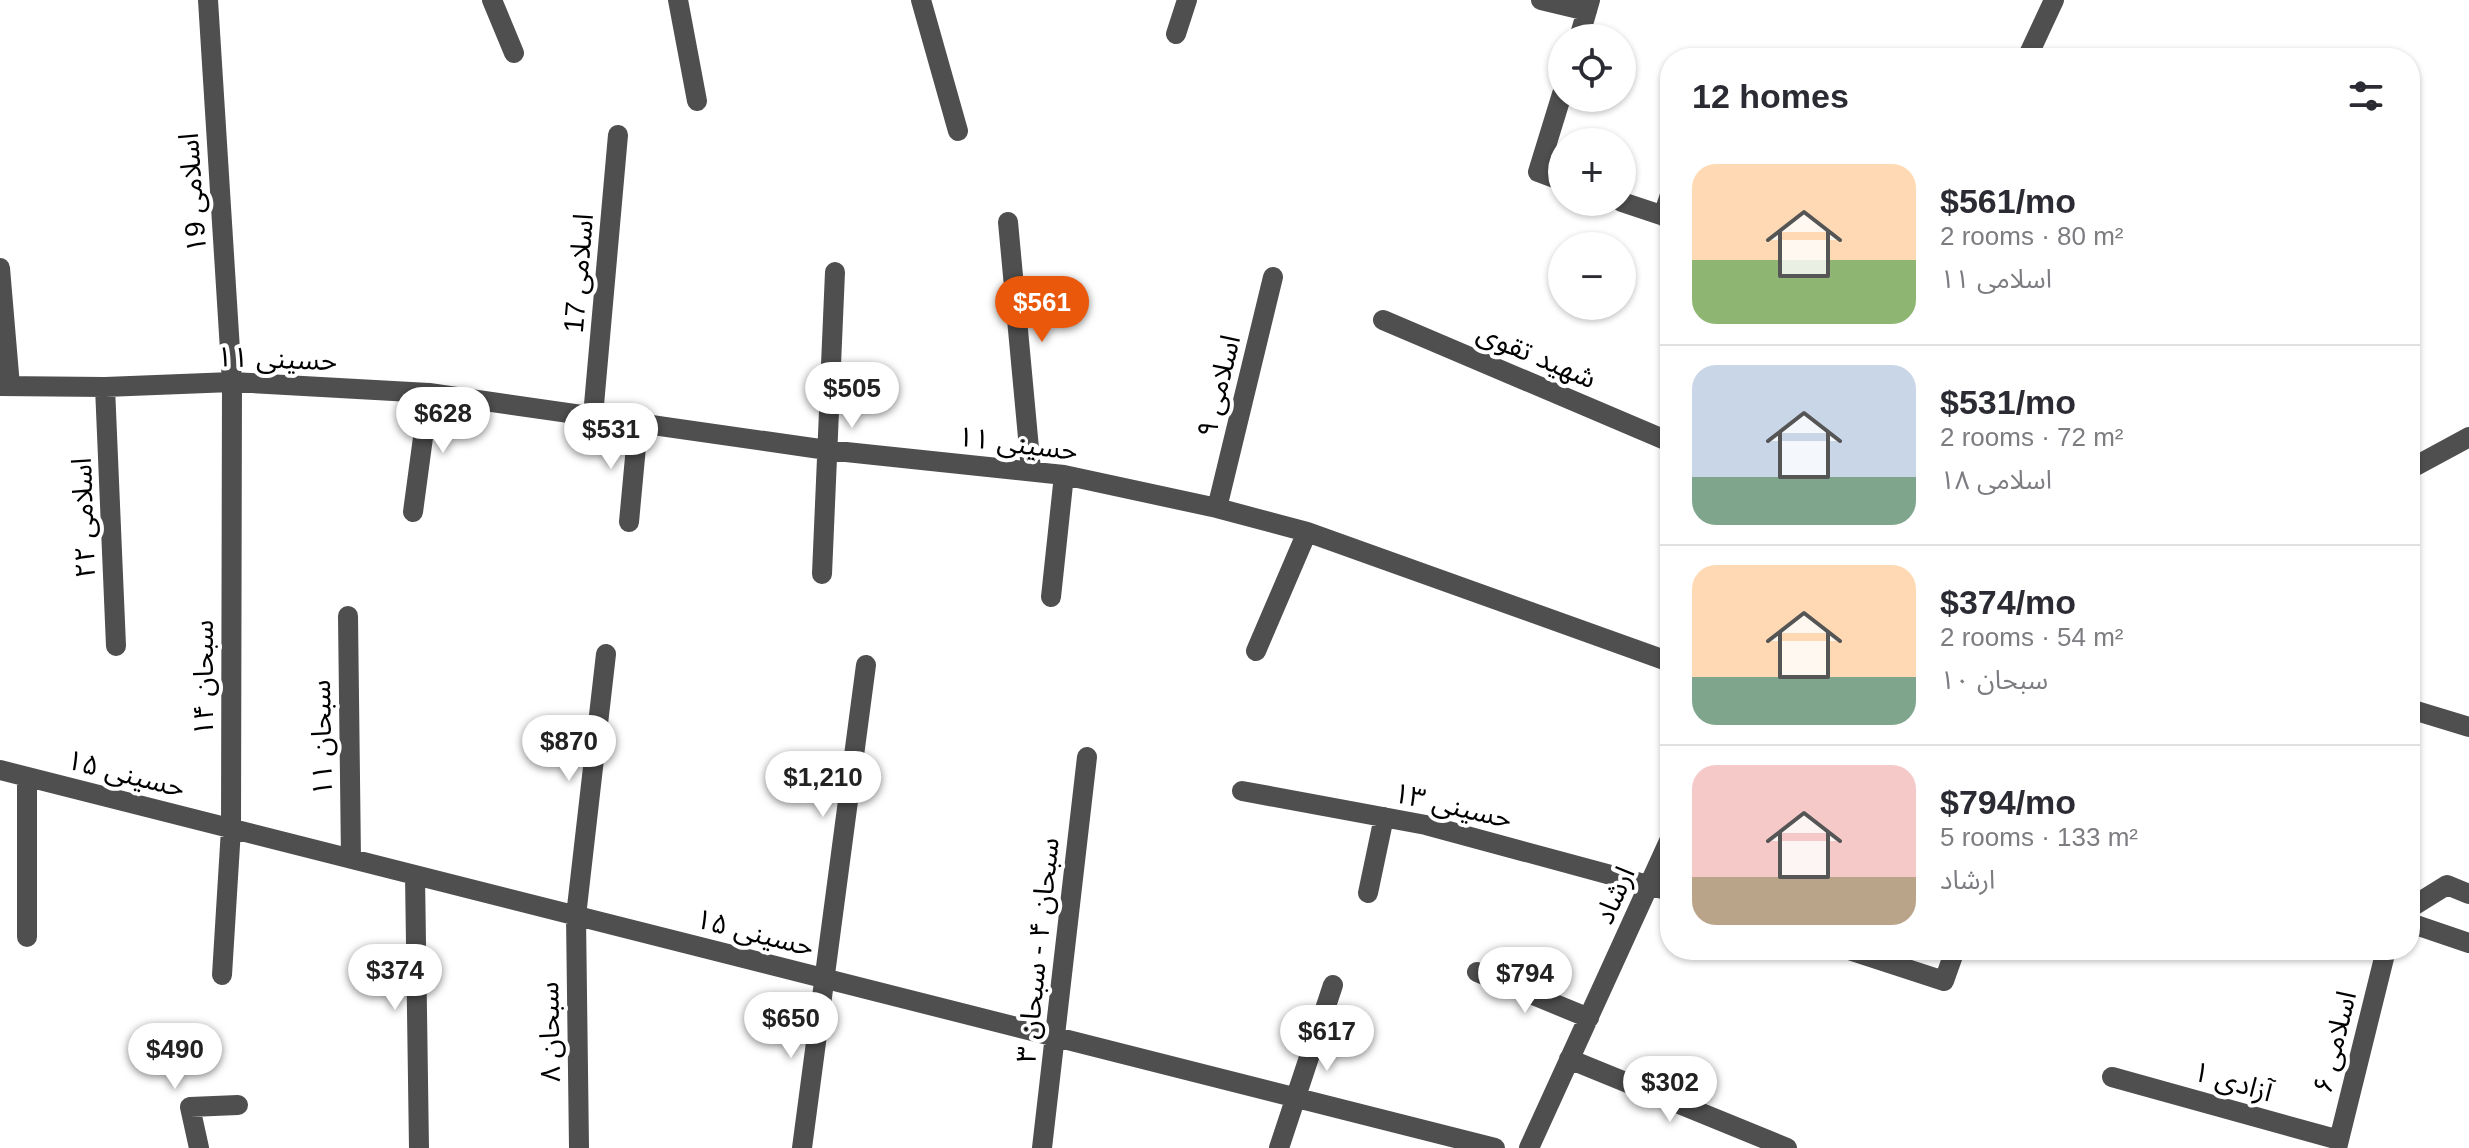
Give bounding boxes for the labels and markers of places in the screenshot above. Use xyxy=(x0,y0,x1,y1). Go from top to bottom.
pin: $561 xyxy=(995,276,1089,344)
pin: $505 xyxy=(805,362,899,430)
pin: $628 xyxy=(396,387,490,455)
pin: $531 xyxy=(564,403,658,471)
pin: $870 xyxy=(522,715,616,783)
pin: $1,210 xyxy=(758,751,888,819)
pin: $374 xyxy=(348,944,442,1012)
pin: $794 xyxy=(1478,947,1572,1015)
pin: $650 xyxy=(744,992,838,1060)
pin: $617 xyxy=(1280,1005,1374,1073)
pin: $490 xyxy=(128,1023,222,1091)
pin: $302 xyxy=(1623,1056,1717,1124)

